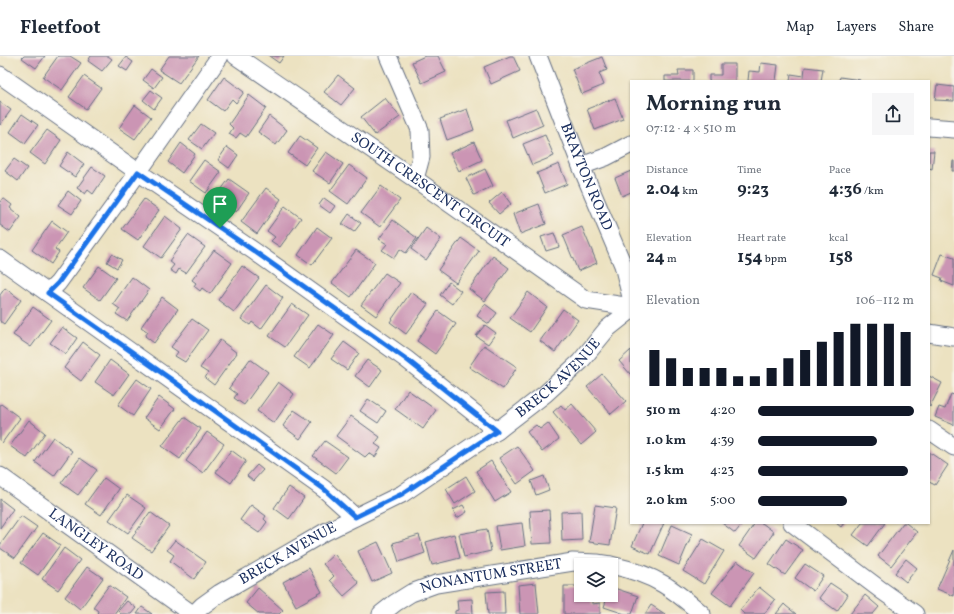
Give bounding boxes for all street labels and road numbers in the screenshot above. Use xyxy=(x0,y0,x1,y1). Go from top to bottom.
street label: BRAYTON ROAD xyxy=(555,120,618,234)
street label: SOUTH CRESCENT CIRCUIT xyxy=(346,127,514,253)
street label: BRECK AVENUE xyxy=(511,334,606,423)
street label: LANGLEY ROAD xyxy=(44,503,148,586)
street label: BRECK AVENUE xyxy=(235,517,340,590)
street label: NONANTUM STREET xyxy=(417,553,564,599)

